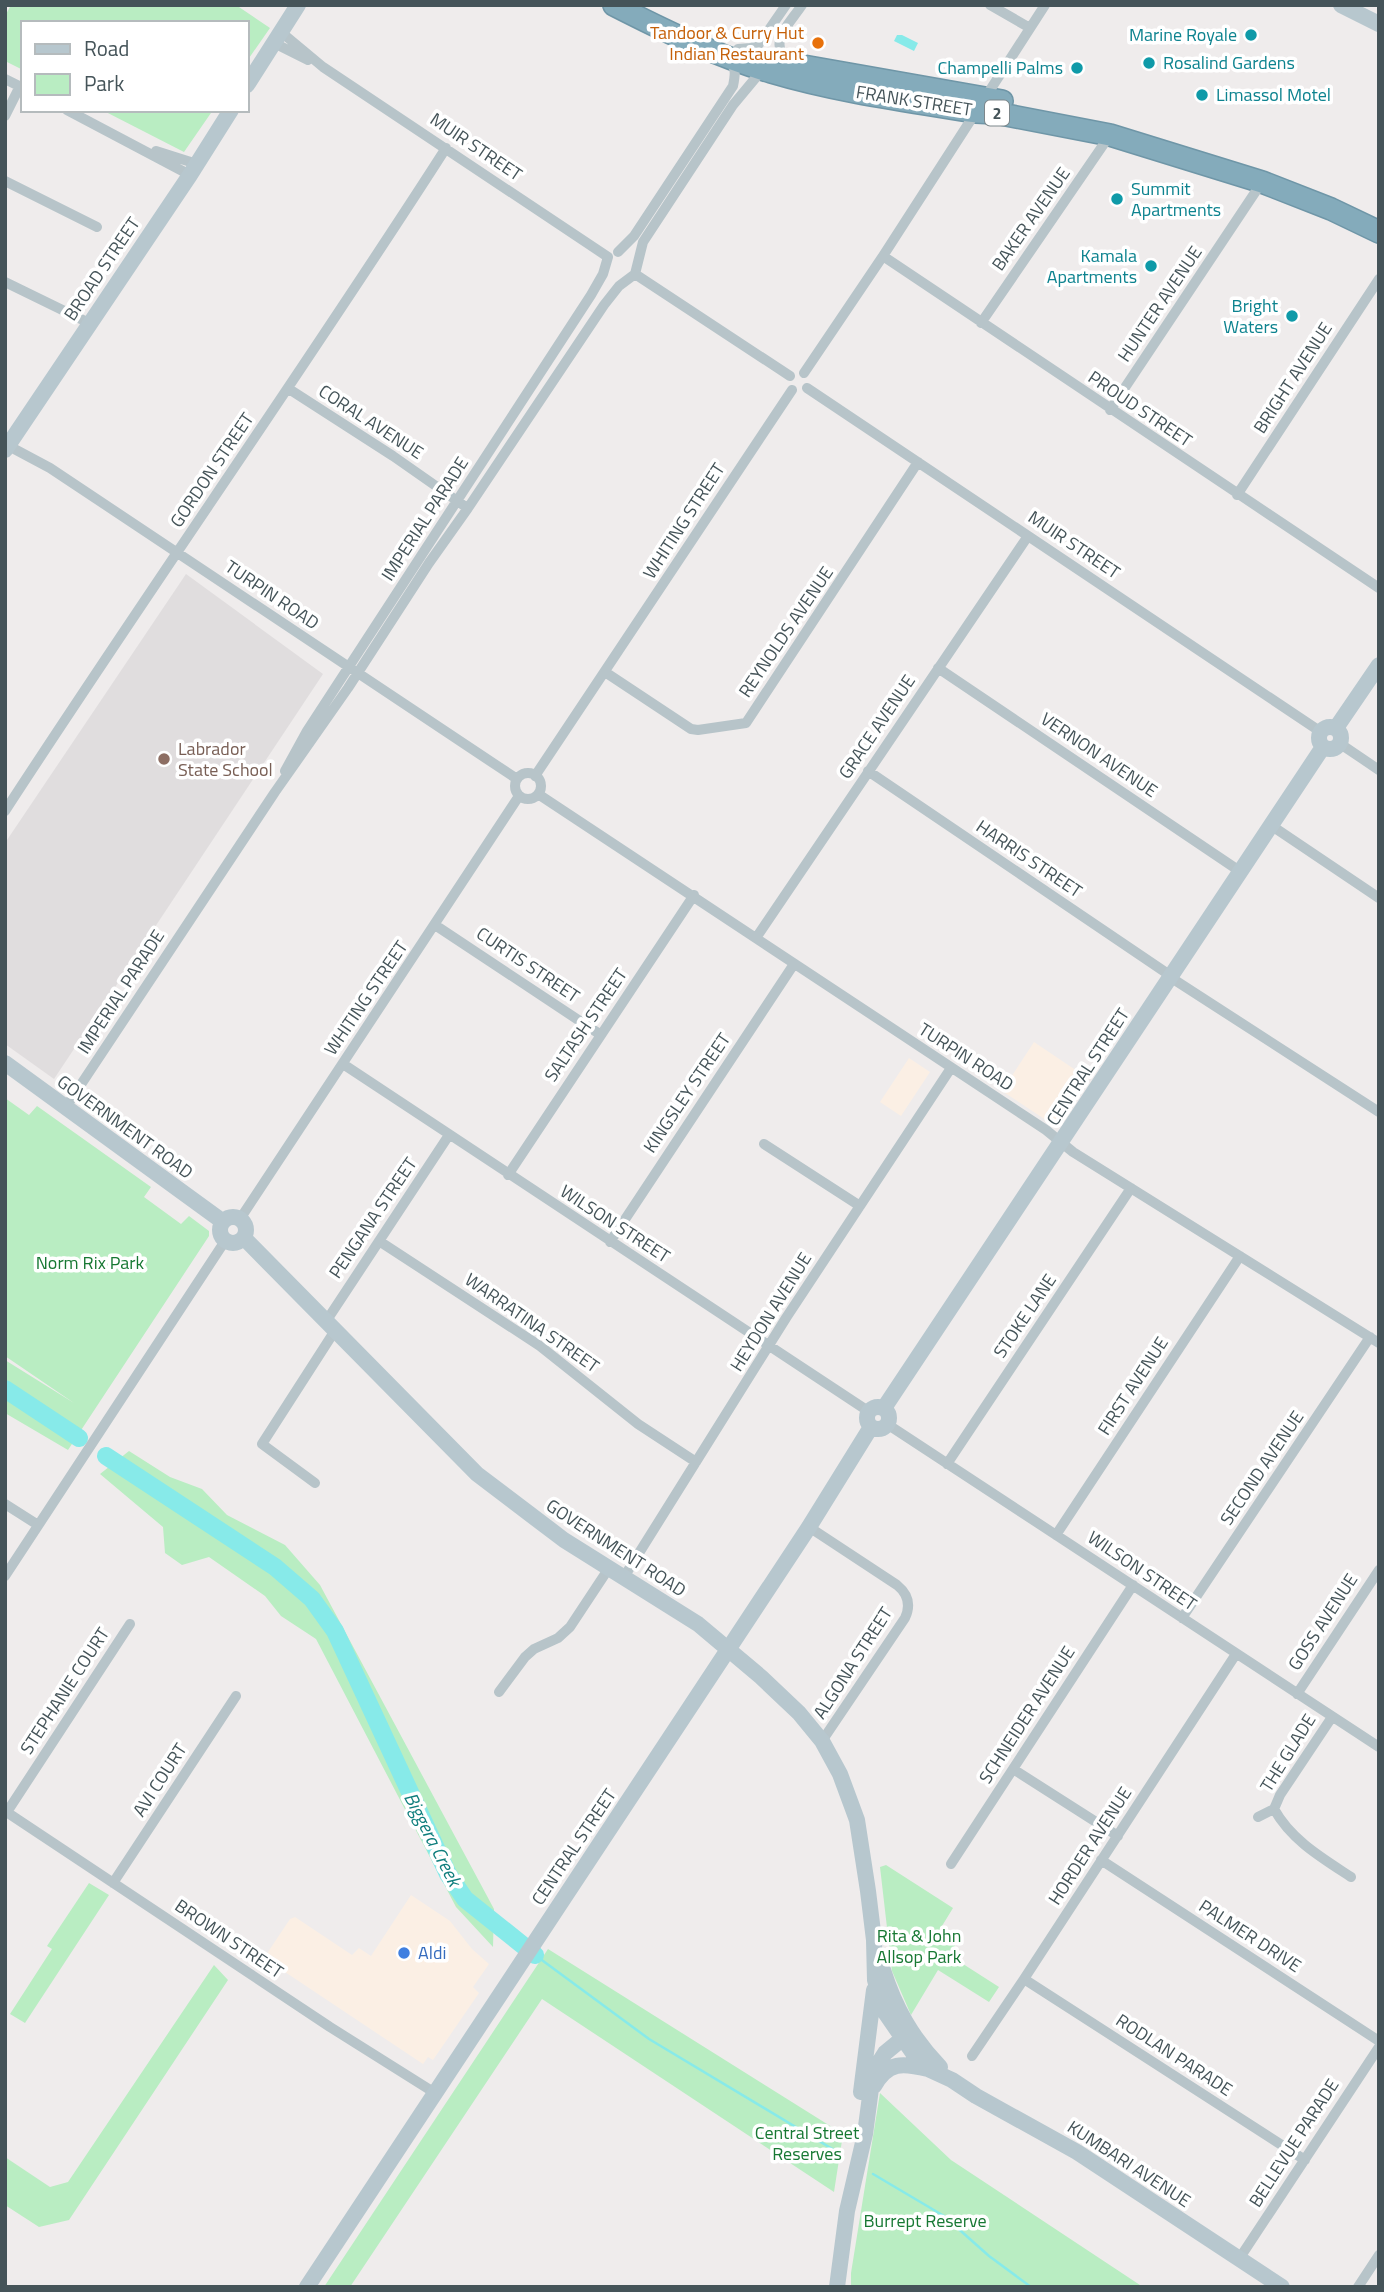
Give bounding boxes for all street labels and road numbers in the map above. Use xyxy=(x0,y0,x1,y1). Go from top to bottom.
street label: FRANK STREET xyxy=(854,78,975,123)
road number: 2 xyxy=(985,100,1009,125)
street label: MUIR STREET xyxy=(425,106,528,188)
street label: BAKER AVENUE xyxy=(985,161,1076,276)
street label: BROAD STREET xyxy=(57,211,147,326)
street label: HUNTER AVENUE xyxy=(1111,240,1208,367)
street label: BRIGHT AVENUE xyxy=(1246,317,1339,439)
street label: PROUD STREET xyxy=(1083,364,1198,454)
street label: CORAL AVENUE xyxy=(314,378,429,466)
street label: GORDON STREET xyxy=(163,406,260,533)
street label: IMPERIAL PARADE xyxy=(374,451,475,586)
street label: WHITING STREET xyxy=(636,457,731,584)
street label: MUIR STREET xyxy=(1023,504,1126,586)
street label: TURPIN ROAD xyxy=(220,553,325,636)
street label: REYNOLDS AVENUE xyxy=(732,561,840,703)
street label: GRACE AVENUE xyxy=(832,669,922,784)
street label: VERNON AVENUE xyxy=(1035,705,1163,804)
street label: HARRIS STREET xyxy=(971,813,1088,904)
street label: CURTIS STREET xyxy=(471,920,586,1010)
street label: IMPERIAL PARADE xyxy=(70,924,171,1059)
street label: WHITING STREET xyxy=(317,934,414,1061)
street label: SALTASH STREET xyxy=(537,962,634,1087)
street label: CENTRAL STREET xyxy=(1039,1002,1136,1131)
street label: TURPIN ROAD xyxy=(913,1016,1019,1097)
street label: KINGSLEY STREET xyxy=(636,1027,737,1158)
street label: GOVERNMENT ROAD xyxy=(52,1068,199,1185)
street label: PENGANA STREET xyxy=(322,1151,424,1284)
street label: WILSON STREET xyxy=(555,1178,676,1270)
street label: HEYDON AVENUE xyxy=(723,1247,818,1376)
street label: WARRATINA STREET xyxy=(460,1266,605,1379)
street label: STOKE LANE xyxy=(986,1268,1063,1363)
street label: FIRST AVENUE xyxy=(1091,1331,1175,1440)
street label: SECOND AVENUE xyxy=(1213,1405,1310,1530)
street label: GOVERNMENT ROAD xyxy=(541,1492,692,1603)
street label: WILSON STREET xyxy=(1082,1524,1203,1617)
street label: GOSS AVENUE xyxy=(1281,1568,1364,1676)
street label: ALGONA STREET xyxy=(806,1601,899,1724)
street label: STEPHANIE COURT xyxy=(13,1621,116,1760)
street label: SCHNEIDER AVENUE xyxy=(972,1641,1081,1789)
street label: THE GLADE xyxy=(1253,1708,1322,1797)
street label: AVI COURT xyxy=(126,1737,194,1822)
street label: HORDER AVENUE xyxy=(1041,1781,1138,1910)
street label: CENTRAL STREET xyxy=(525,1783,623,1910)
street label: BROWN STREET xyxy=(170,1892,289,1985)
street label: PALMER DRIVE xyxy=(1194,1892,1307,1979)
street label: RODLAN PARADE xyxy=(1111,2007,1238,2102)
street label: BELLEVUE PARADE xyxy=(1242,2073,1345,2212)
street label: KUMBARI AVENUE xyxy=(1062,2113,1196,2214)

